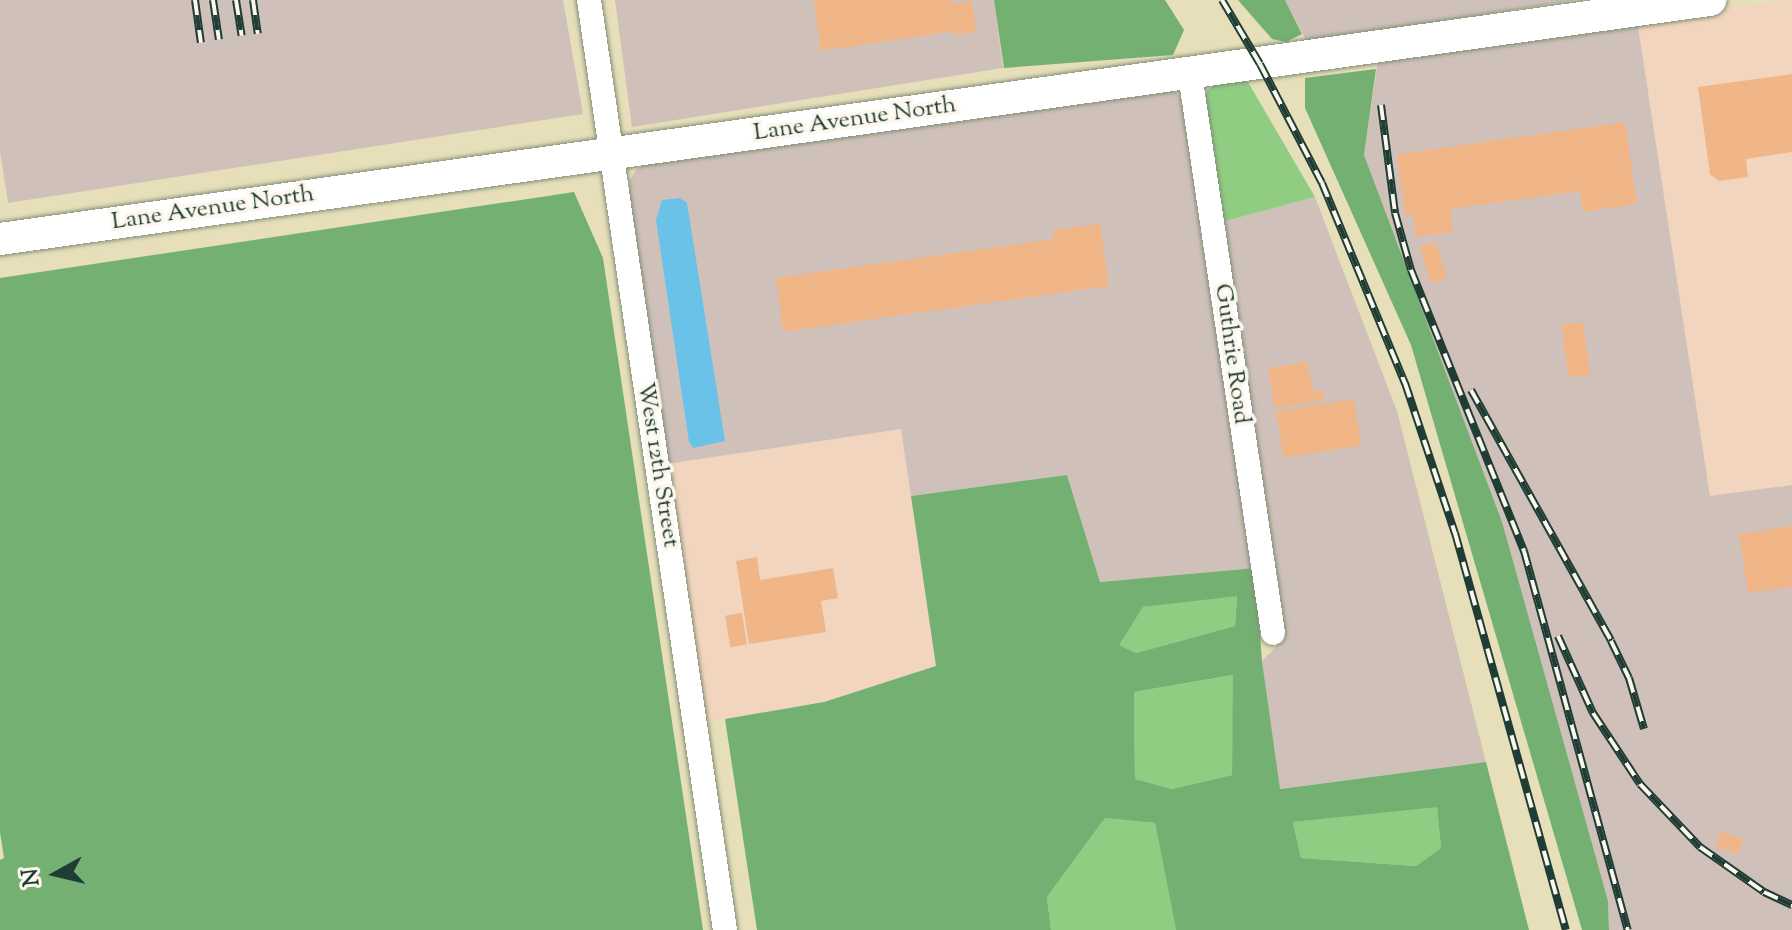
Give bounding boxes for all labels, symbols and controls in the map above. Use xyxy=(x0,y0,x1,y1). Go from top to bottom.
street label: Lane Avenue North xyxy=(752,92,958,148)
street label: Lane Avenue North xyxy=(110,181,316,237)
street label: Guthrie Road xyxy=(1207,282,1255,426)
street label: West 12th Street xyxy=(630,380,684,550)
north arrow xyxy=(16,834,96,914)
text: N xyxy=(15,866,49,888)

